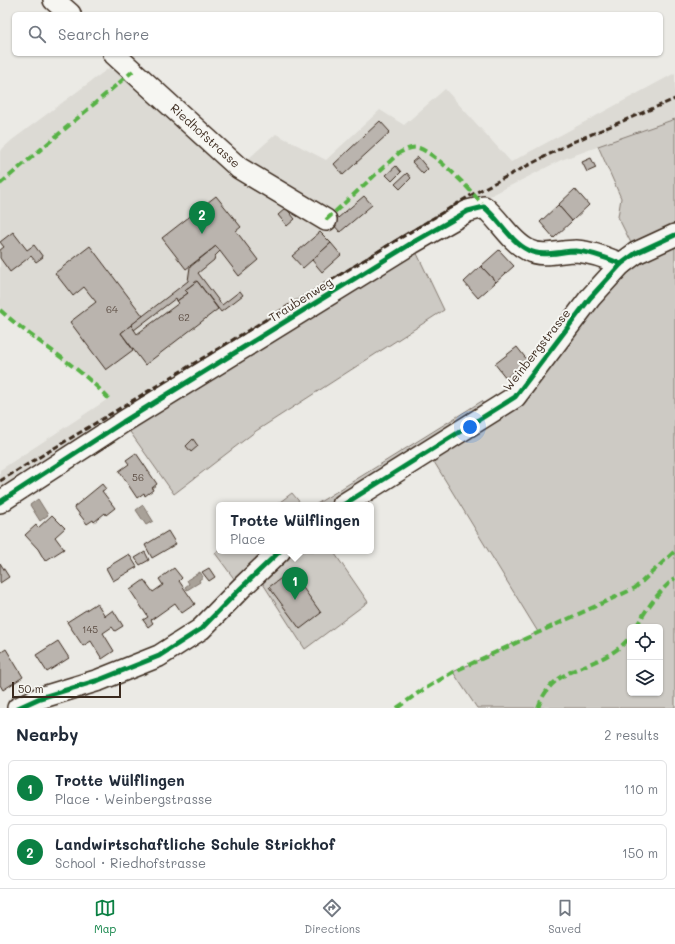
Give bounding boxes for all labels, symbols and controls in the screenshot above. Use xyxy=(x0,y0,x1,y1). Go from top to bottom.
search box xyxy=(12,12,663,56)
icon: search xyxy=(26,23,48,45)
text: Search here xyxy=(58,24,149,44)
street label: Riedhofstrasse xyxy=(167,100,244,171)
pin: 2 xyxy=(189,201,215,234)
street label: Traubenweg xyxy=(266,273,335,325)
house number: 64 xyxy=(106,302,118,316)
street label: Weinbergstrasse xyxy=(499,305,573,394)
house number: 62 xyxy=(178,310,190,324)
your location xyxy=(460,417,480,437)
house number: 56 xyxy=(132,470,144,484)
popup xyxy=(216,502,374,554)
text: Trotte Wülflingen xyxy=(230,510,360,530)
text: Place xyxy=(230,530,265,547)
pin: 1 xyxy=(282,567,308,600)
house number: 145 xyxy=(82,622,98,636)
map controls xyxy=(627,624,663,696)
button: locate xyxy=(627,624,663,660)
button: layers xyxy=(627,660,663,696)
scale bar xyxy=(12,680,121,699)
text: 50 m xyxy=(18,681,44,696)
text: Nearby xyxy=(16,723,78,745)
text: 2 results xyxy=(604,726,659,743)
text: Trotte Wülflingen xyxy=(55,770,185,790)
text: 1 xyxy=(27,780,33,797)
text: 110 m xyxy=(624,780,658,797)
text: Place · Weinbergstrasse xyxy=(55,790,212,807)
text: Landwirtschaftliche Schule Strickhof xyxy=(55,834,335,854)
text: 2 xyxy=(26,844,34,861)
text: 150 m xyxy=(622,844,658,861)
text: School · Riedhofstrasse xyxy=(55,854,206,871)
tab: Map xyxy=(94,897,116,936)
tab: Directions xyxy=(304,897,360,936)
tab: Saved xyxy=(548,897,581,936)

